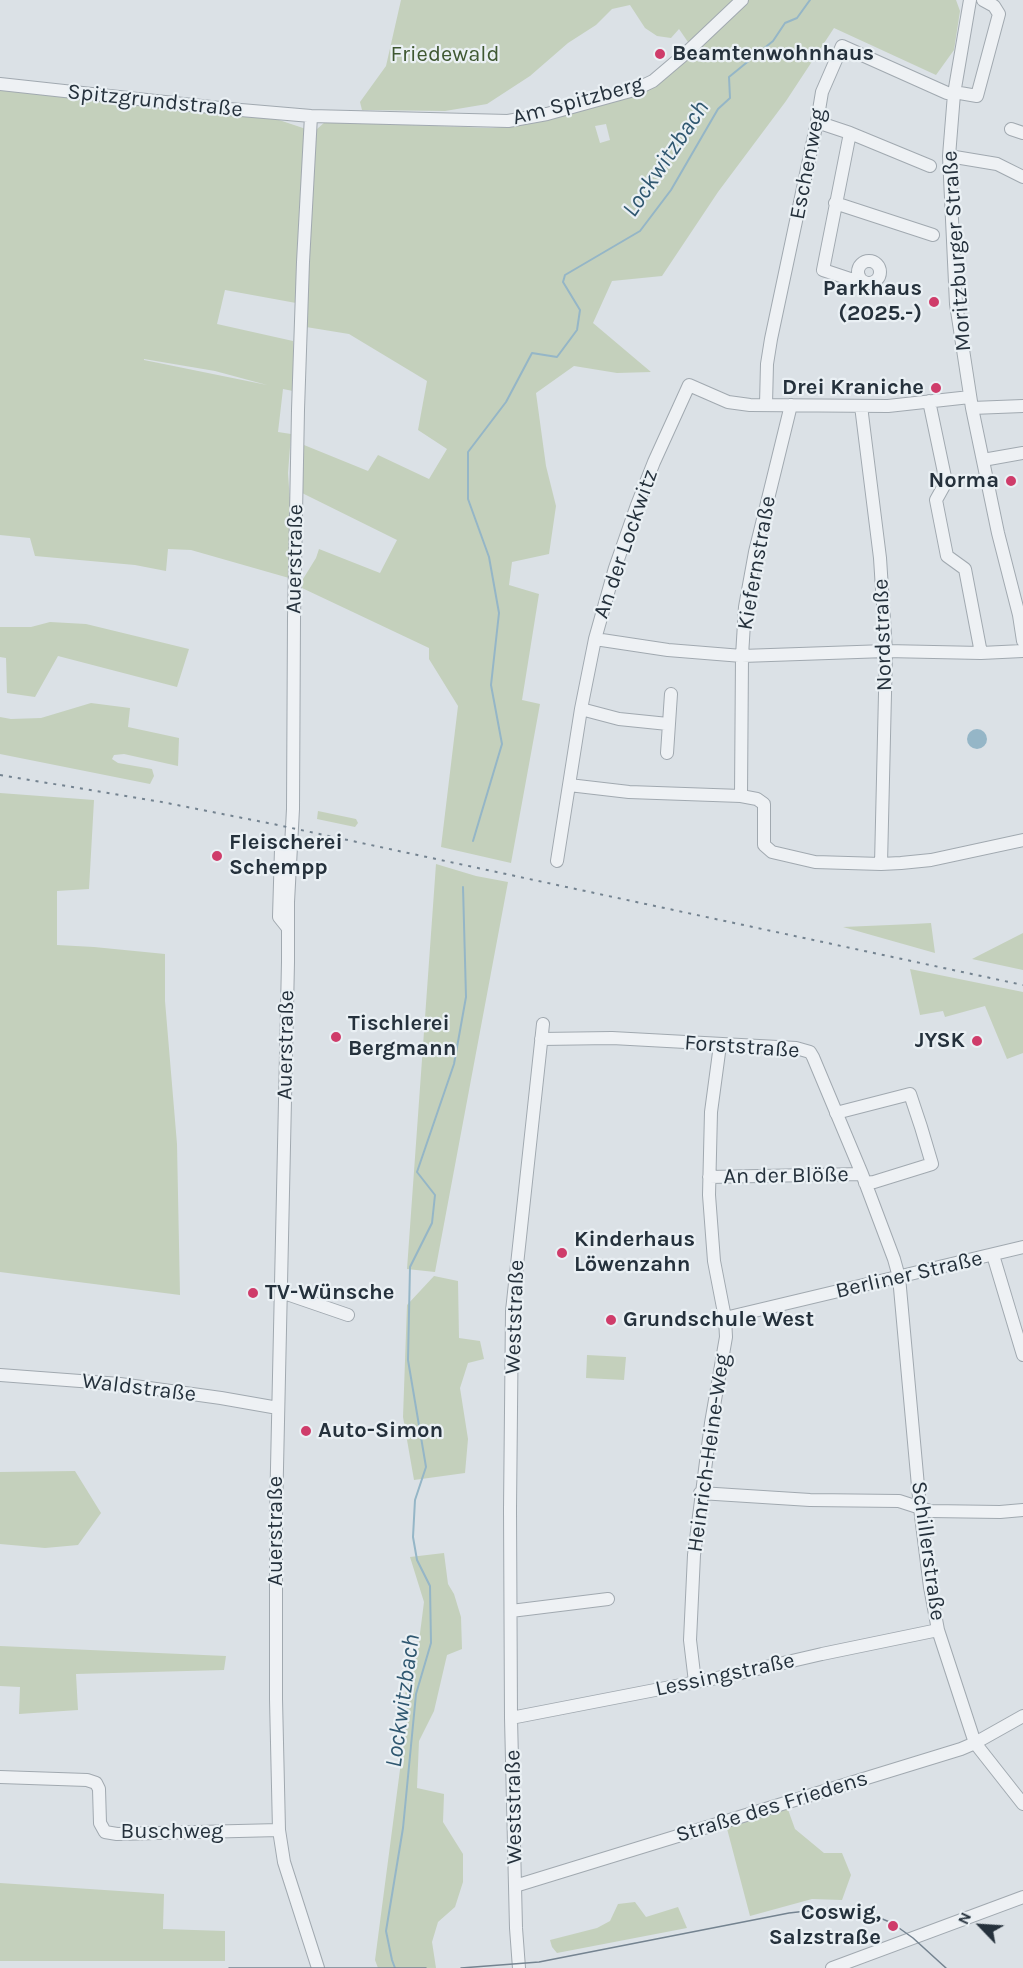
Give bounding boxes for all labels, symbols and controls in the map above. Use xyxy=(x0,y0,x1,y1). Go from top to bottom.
place label: Beamtenwohnhaus xyxy=(672,41,874,67)
park label: Friedewald xyxy=(391,42,499,68)
marker: Beamtenwohnhaus xyxy=(653,47,667,61)
street label: Am Spitzberg xyxy=(510,71,646,131)
street label: Spitzgrundstraße xyxy=(66,79,244,123)
water label: Lockwitzbach xyxy=(616,95,716,223)
street label: Eschenweg xyxy=(784,106,832,222)
street label: Moritzburger Straße xyxy=(937,150,977,352)
place label: Parkhaus (2025.-) xyxy=(823,276,922,328)
marker: Parkhaus (2025.-) xyxy=(927,295,941,309)
place label: Drei Kraniche xyxy=(782,375,924,401)
marker: Drei Kraniche xyxy=(929,381,943,395)
street label: An der Lockwitz xyxy=(588,466,664,622)
place label: Norma xyxy=(928,468,999,494)
marker: Norma xyxy=(1004,474,1018,488)
street label: Kiefernstraße xyxy=(732,494,782,632)
street label: Auerstraße xyxy=(281,504,309,614)
street label: Nordstraße xyxy=(868,578,898,692)
place label: Fleischerei Schempp xyxy=(229,830,343,882)
marker: Fleischerei Schempp xyxy=(210,849,224,863)
street label: Auerstraße xyxy=(272,990,300,1100)
place label: Tischlerei Bergmann xyxy=(348,1011,456,1062)
place label: JYSK xyxy=(915,1028,965,1054)
marker: Tischlerei Bergmann xyxy=(329,1030,343,1044)
street label: Forststraße xyxy=(684,1030,800,1064)
marker: JYSK xyxy=(970,1034,984,1048)
street label: An der Blöße xyxy=(723,1162,849,1190)
place label: Kinderhaus Löwenzahn xyxy=(574,1227,695,1278)
street label: Berliner Straße xyxy=(833,1245,985,1305)
marker: Kinderhaus Löwenzahn xyxy=(555,1246,569,1260)
street label: Weststraße xyxy=(500,1259,530,1375)
place label: TV-Wünsche xyxy=(265,1280,394,1306)
marker: TV-Wünsche xyxy=(246,1286,260,1300)
place label: Grundschule West xyxy=(623,1307,814,1333)
marker: Grundschule West xyxy=(604,1313,618,1327)
street label: Heinrich-Heine-Weg xyxy=(682,1352,736,1554)
street label: Waldstraße xyxy=(80,1368,198,1408)
place label: Auto-Simon xyxy=(318,1418,443,1444)
marker: Auto-Simon xyxy=(299,1424,313,1438)
street label: Auerstraße xyxy=(263,1476,289,1586)
street label: Schillerstraße xyxy=(905,1479,951,1623)
water label: Lockwitzbach xyxy=(379,1632,427,1770)
street label: Lessingstraße xyxy=(653,1647,797,1703)
street label: Weststraße xyxy=(500,1749,528,1865)
street label: Straße des Friedens xyxy=(673,1765,871,1849)
street label: Buschweg xyxy=(121,1819,223,1845)
north arrow xyxy=(951,1896,1011,1956)
place label: Coswig, Salzstraße xyxy=(769,1900,881,1952)
text: N xyxy=(953,1909,975,1927)
marker: Coswig, Salzstraße xyxy=(886,1919,900,1933)

